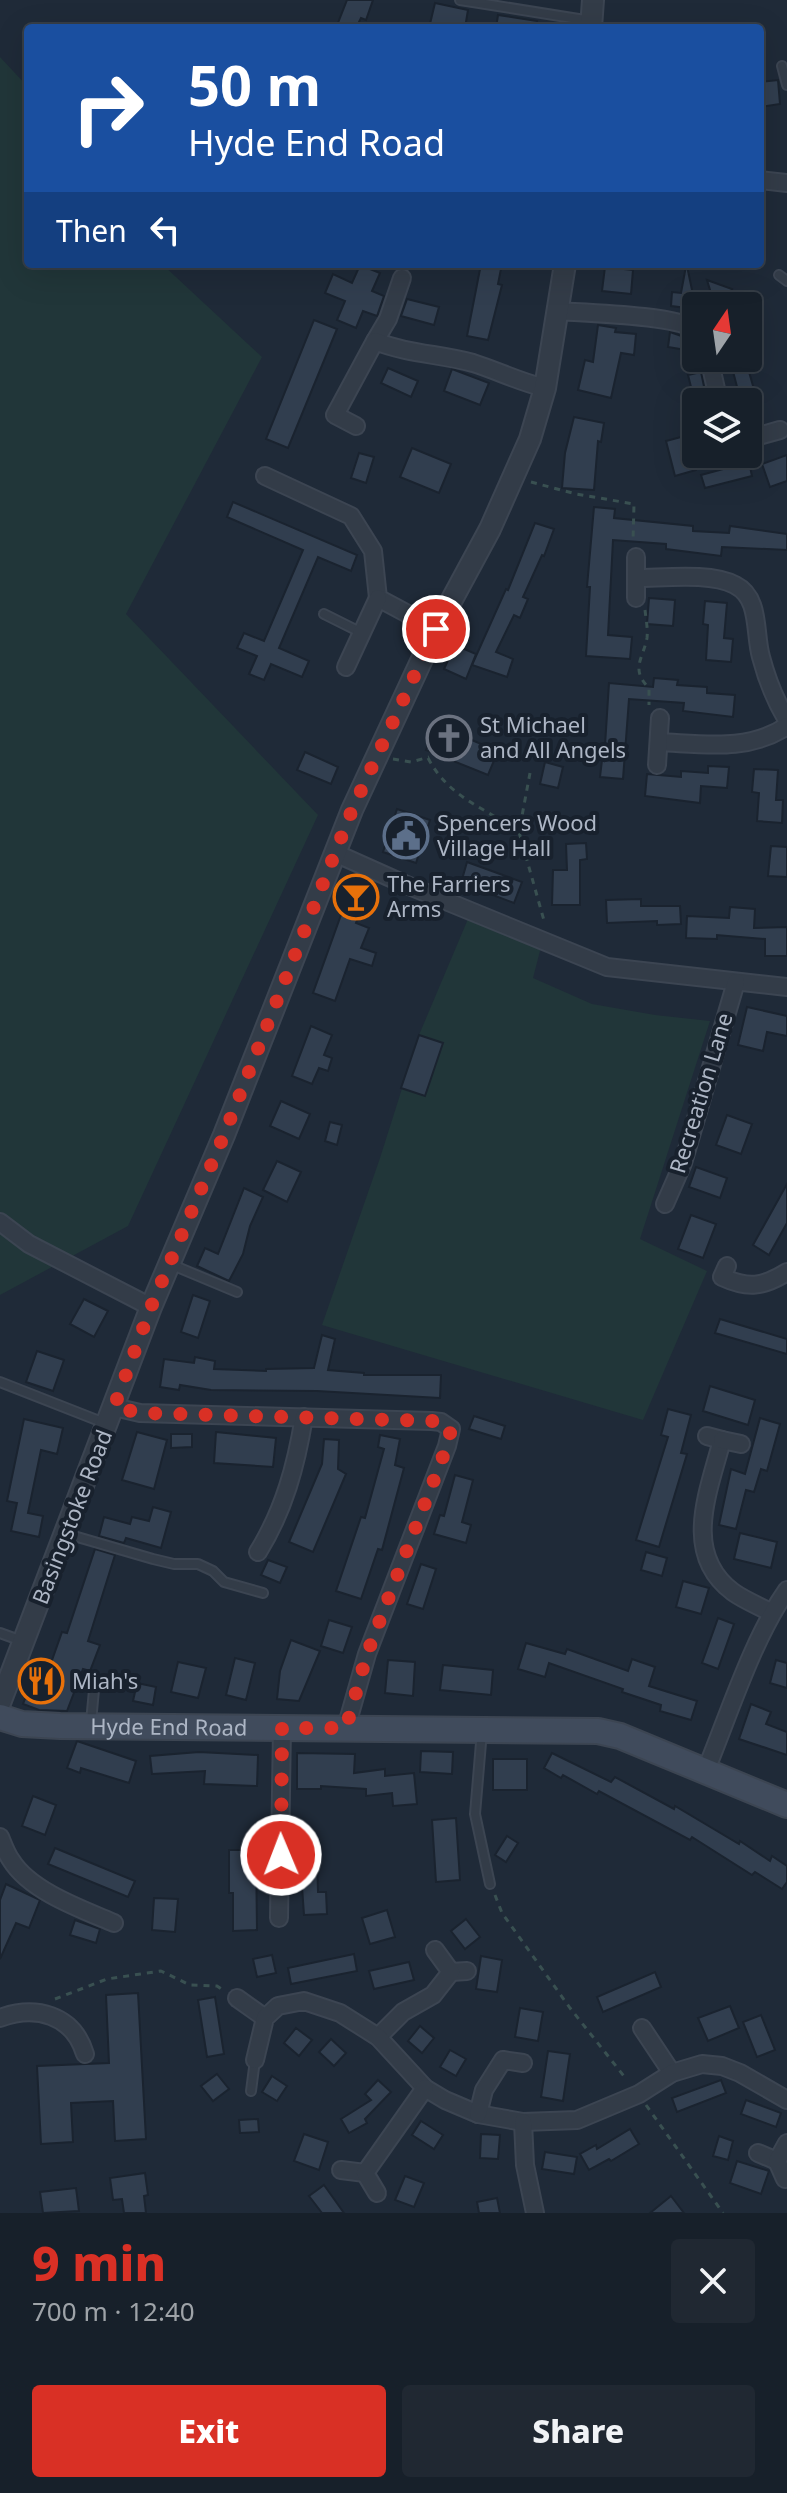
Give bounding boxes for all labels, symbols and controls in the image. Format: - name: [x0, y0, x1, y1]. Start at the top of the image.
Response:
- text: 50 m: [188, 46, 321, 122]
- icon: right: [56, 56, 160, 160]
- text: Hyde End Road: [188, 118, 445, 167]
- icon: left: [143, 208, 187, 252]
- text: Then: [56, 210, 127, 251]
- north arrow: [682, 292, 762, 372]
- map controls: [682, 292, 762, 468]
- button: layers: [682, 388, 762, 468]
- pin: [402, 595, 470, 663]
- icon: arrive: [414, 607, 458, 651]
- place label: St Michael and All Angels: [480, 709, 626, 764]
- church icon: St Michael and All Angels: [425, 714, 473, 762]
- place label: Spencers Wood Village Hall: [437, 807, 597, 862]
- public building icon: Spencers Wood Village Hall: [382, 812, 430, 860]
- place label: The Farriers Arms: [387, 868, 511, 923]
- bar icon: The Farriers Arms: [332, 873, 380, 921]
- street label: Recreation Lane: [661, 1009, 739, 1177]
- street label: Basingstoke Road: [24, 1425, 118, 1608]
- restaurant icon: Miah's: [17, 1657, 65, 1705]
- place label: Miah's: [72, 1665, 138, 1695]
- street label: Hyde End Road: [90, 1710, 248, 1742]
- position arrow: [239, 1813, 323, 1897]
- text: 9 min: [32, 2230, 166, 2295]
- button: close: [671, 2239, 755, 2323]
- text: 700 m · 12:40: [32, 2293, 195, 2329]
- button: Exit: [32, 2385, 386, 2477]
- button: Share: [402, 2385, 755, 2477]

